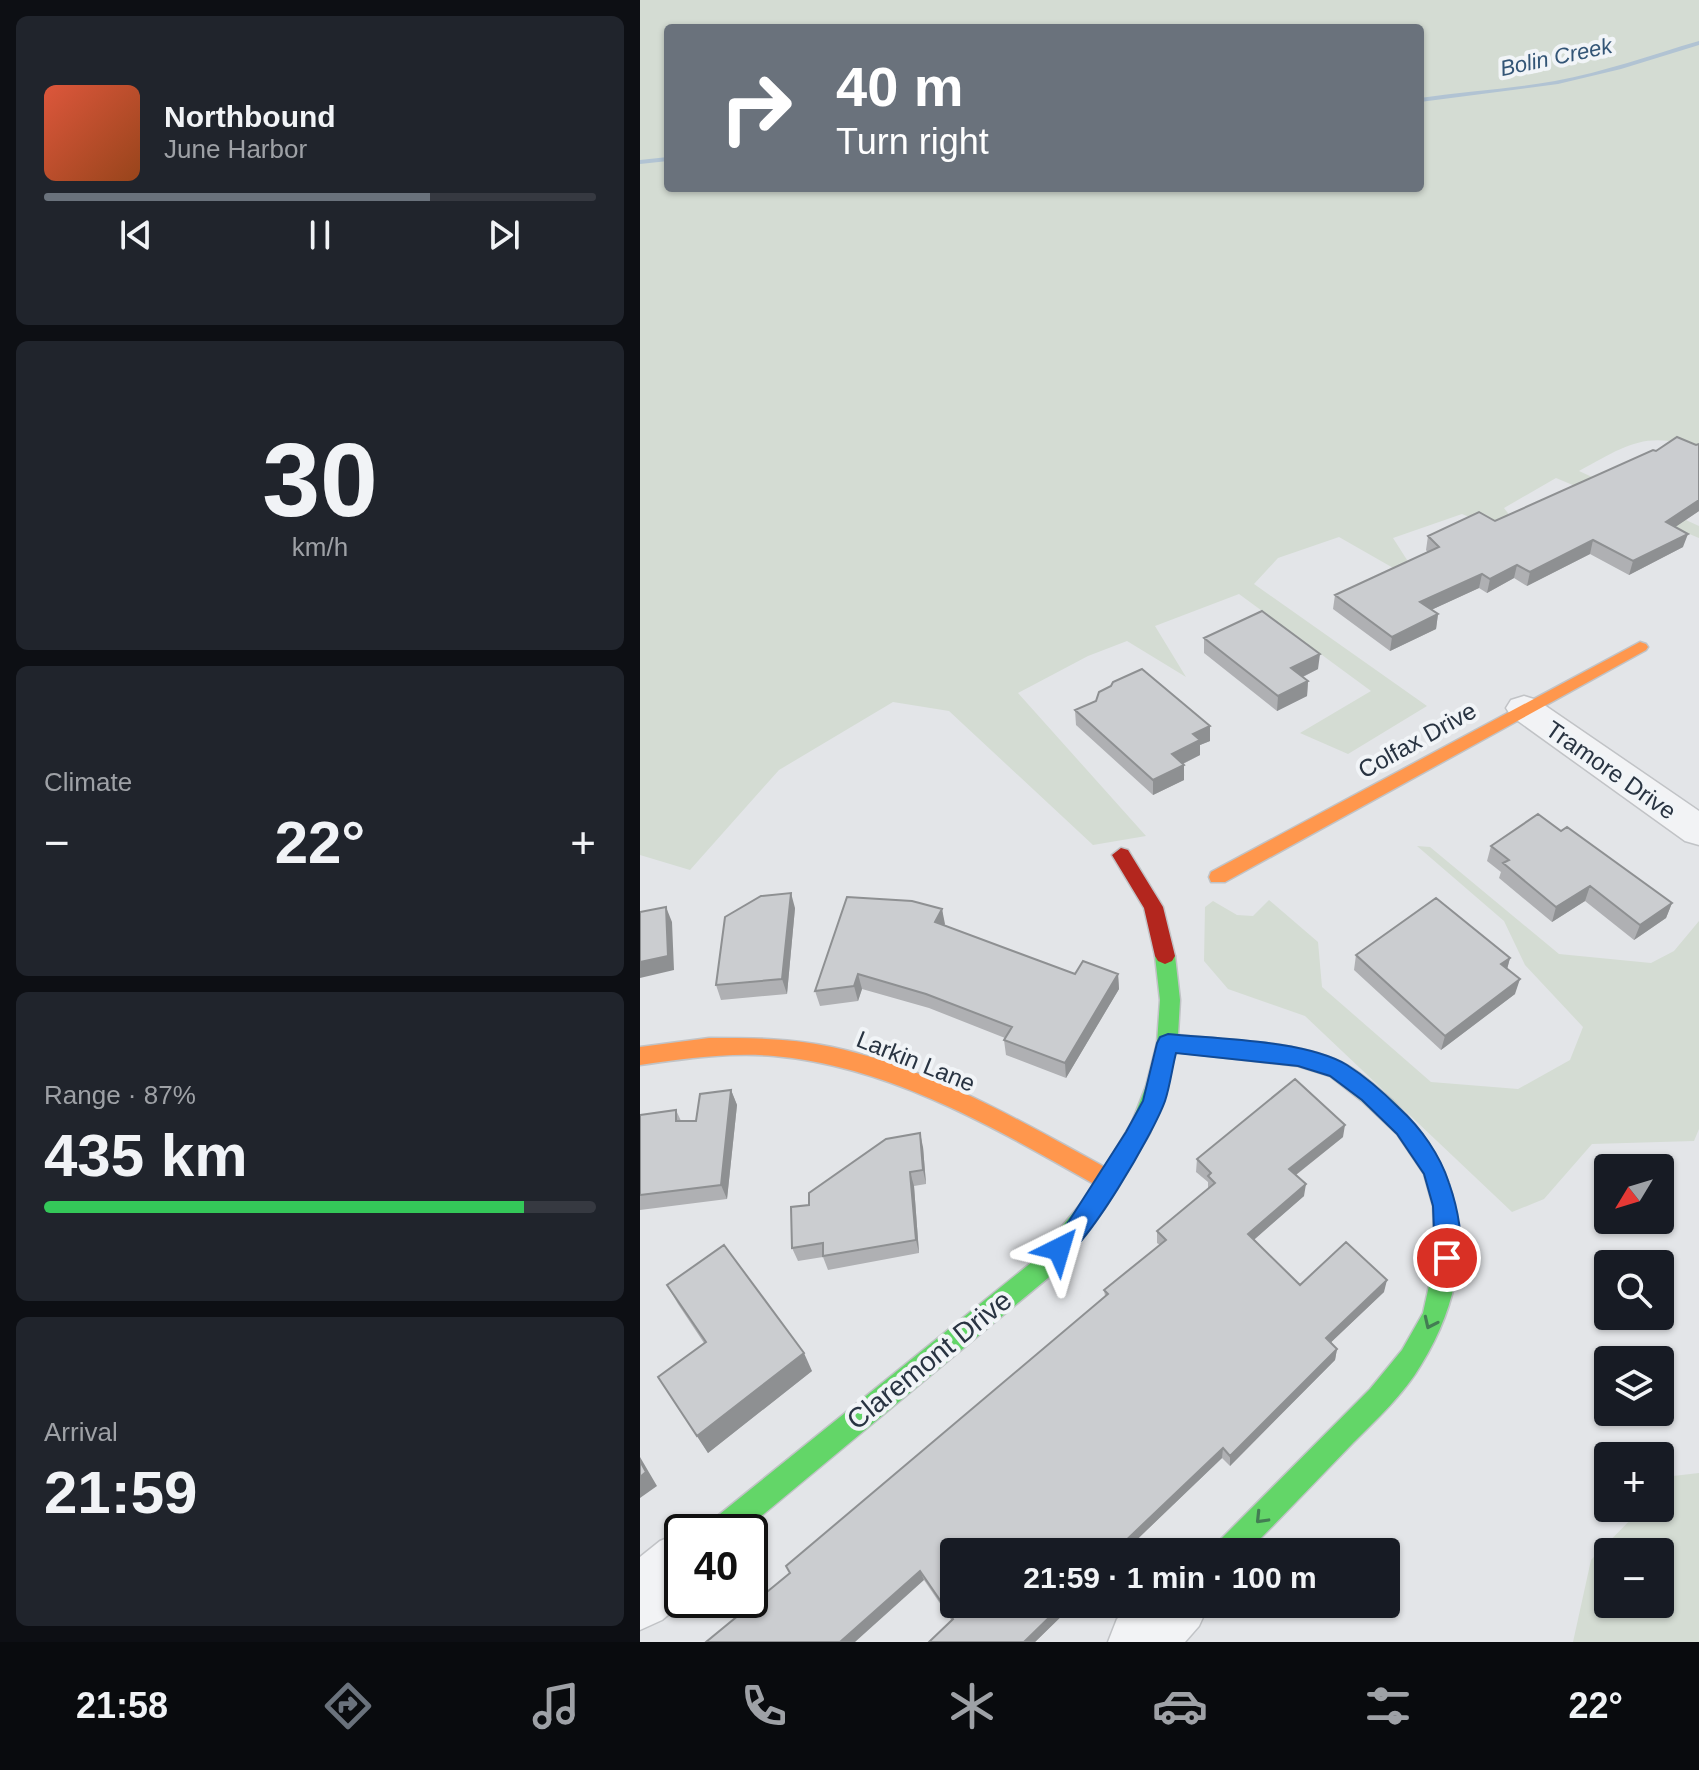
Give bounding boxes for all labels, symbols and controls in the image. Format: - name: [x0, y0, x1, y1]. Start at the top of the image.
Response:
- water label: Bolin Creek: [1498, 33, 1615, 81]
- text: 40 m: [836, 55, 964, 118]
- icon: right: [704, 56, 808, 160]
- text: Northbound: [164, 100, 336, 133]
- text: Turn right: [836, 121, 989, 162]
- text: June Harbor: [164, 134, 307, 164]
- icon: previous: [114, 213, 158, 257]
- icon: pause: [298, 213, 342, 257]
- icon: next: [482, 213, 526, 257]
- text: 30: [262, 422, 378, 538]
- text: km/h: [292, 532, 348, 562]
- street label: Colfax Drive: [1353, 697, 1481, 783]
- street label: Tramore Drive: [1541, 715, 1681, 825]
- text: Climate: [44, 767, 132, 797]
- text: 22°: [275, 809, 365, 876]
- text: −: [44, 818, 70, 867]
- text: +: [570, 818, 596, 867]
- street label: Larkin Lane: [853, 1025, 979, 1097]
- text: Range · 87%: [44, 1080, 196, 1110]
- text: 435 km: [44, 1122, 248, 1189]
- north arrow: [1594, 1154, 1674, 1234]
- map controls: [1594, 1154, 1674, 1618]
- position arrow: [1017, 1207, 1101, 1291]
- pin: [1413, 1224, 1481, 1292]
- icon: arrive: [1425, 1236, 1469, 1280]
- button: search: [1594, 1250, 1674, 1330]
- street label: Claremont Drive: [841, 1284, 1017, 1436]
- one-way arrow: [1424, 1314, 1440, 1329]
- button: layers: [1594, 1346, 1674, 1426]
- text: Arrival: [44, 1417, 118, 1447]
- button: +: [1594, 1442, 1674, 1522]
- text: 21:59: [44, 1459, 197, 1526]
- one-way arrow: [1256, 1509, 1270, 1523]
- speed limit sign: 40: [664, 1514, 768, 1618]
- button: −: [1594, 1538, 1674, 1618]
- text: 21:59 · 1 min · 100 m: [1023, 1561, 1317, 1594]
- icon: directions: [320, 1678, 376, 1734]
- icon: music: [528, 1678, 584, 1734]
- icon: phone: [736, 1678, 792, 1734]
- icon: climate: [944, 1678, 1000, 1734]
- icon: car: [1152, 1678, 1208, 1734]
- icon: filters: [1360, 1678, 1416, 1734]
- text: 21:58: [76, 1685, 168, 1726]
- text: 22°: [1568, 1685, 1623, 1726]

